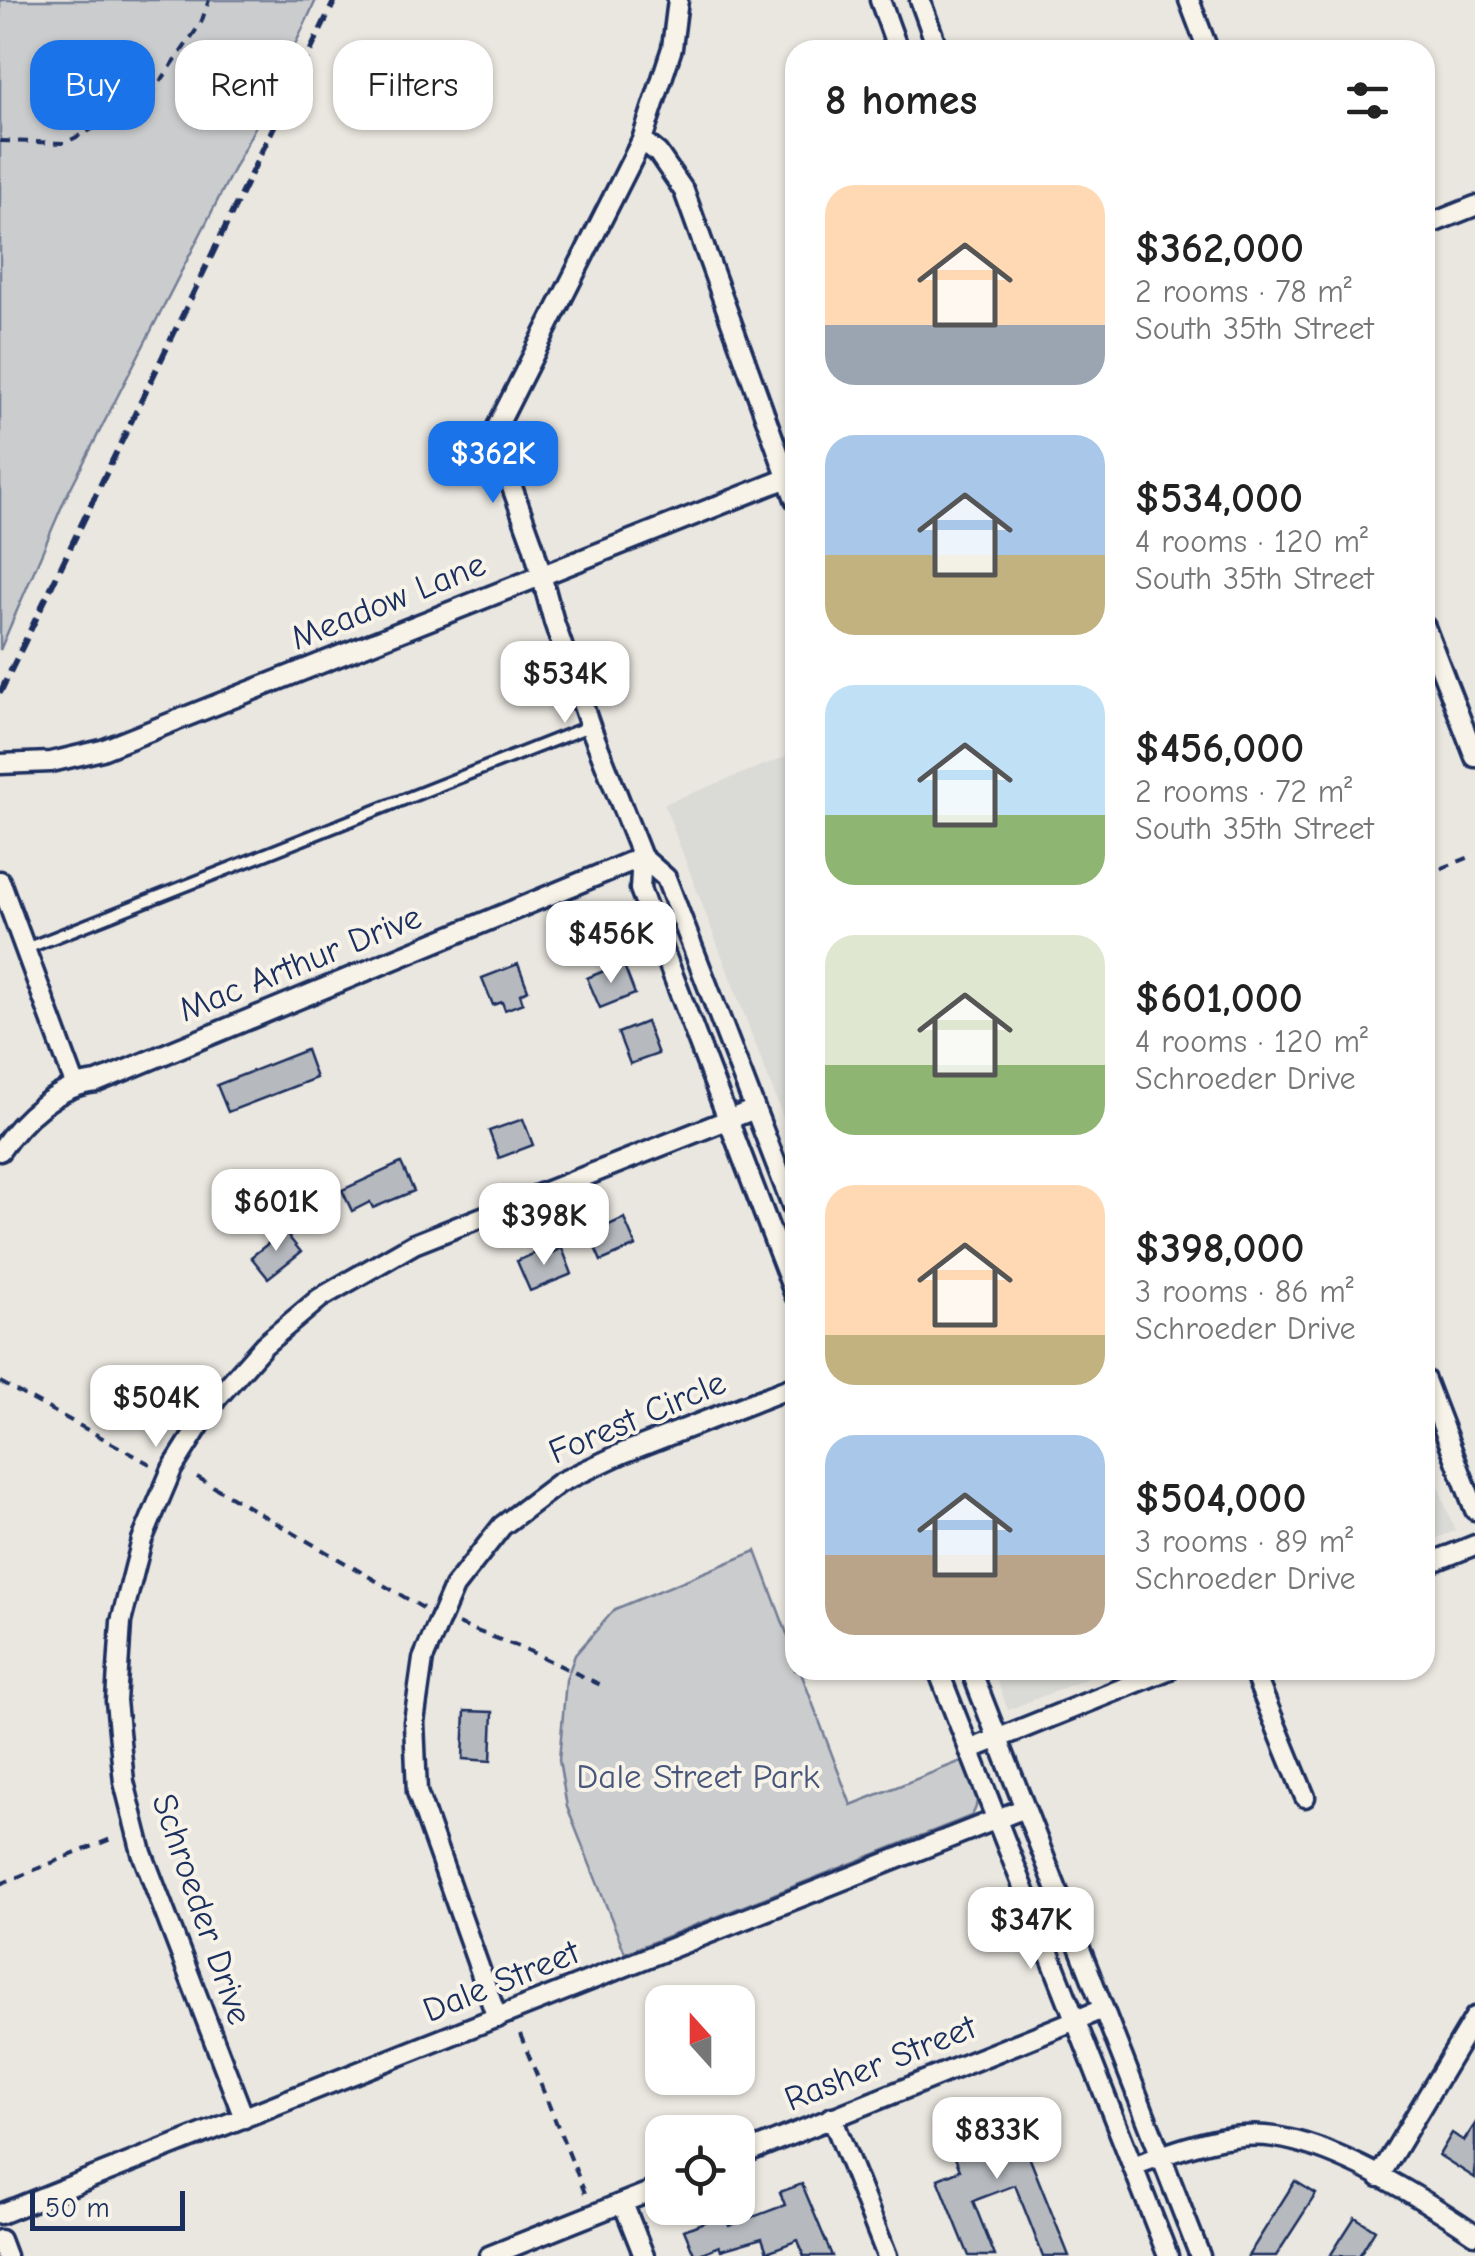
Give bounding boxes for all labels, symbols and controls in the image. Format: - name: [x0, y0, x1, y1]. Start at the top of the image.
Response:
- chip: Buy: [30, 40, 155, 130]
- chip: Rent: [175, 40, 313, 130]
- chip: Filters: [333, 40, 493, 130]
- icon: filters: [1340, 73, 1395, 128]
- text: 8 homes: [825, 76, 977, 125]
- text: $362,000: [1135, 224, 1304, 273]
- icon: home: [905, 225, 1025, 345]
- text: 2 rooms · 78 m²: [1135, 273, 1352, 310]
- text: South 35th Street: [1135, 310, 1374, 347]
- pin: $362K: [423, 421, 563, 506]
- text: $362K: [450, 435, 536, 472]
- text: $534,000: [1135, 474, 1303, 523]
- icon: home: [905, 475, 1025, 595]
- text: 4 rooms · 120 m²: [1135, 523, 1368, 560]
- street label: Meadow Lane: [285, 543, 491, 659]
- text: South 35th Street: [1135, 560, 1374, 597]
- pin: $534K: [495, 641, 635, 726]
- text: $534K: [522, 655, 608, 692]
- text: $456,000: [1135, 724, 1304, 773]
- icon: home: [905, 725, 1025, 845]
- text: 2 rooms · 72 m²: [1135, 773, 1352, 810]
- text: South 35th Street: [1135, 810, 1374, 847]
- street label: Mac Arthur Drive: [173, 896, 427, 1030]
- pin: $456K: [541, 901, 681, 986]
- text: $456K: [568, 915, 654, 952]
- text: $601,000: [1135, 974, 1303, 1023]
- icon: home: [905, 975, 1025, 1095]
- text: 4 rooms · 120 m²: [1135, 1023, 1368, 1060]
- text: Schroeder Drive: [1135, 1060, 1356, 1097]
- pin: $601K: [206, 1169, 346, 1254]
- text: $601K: [234, 1183, 318, 1220]
- pin: $398K: [474, 1183, 614, 1268]
- text: $398K: [501, 1197, 587, 1234]
- text: $398,000: [1135, 1224, 1305, 1273]
- icon: home: [905, 1225, 1025, 1345]
- text: 3 rooms · 86 m²: [1135, 1273, 1354, 1310]
- text: Schroeder Drive: [1135, 1310, 1356, 1347]
- street label: Forest Circle: [542, 1361, 732, 1473]
- pin: $504K: [86, 1365, 226, 1450]
- text: $504K: [112, 1379, 200, 1416]
- text: $504,000: [1135, 1474, 1306, 1523]
- icon: home: [905, 1475, 1025, 1595]
- text: 3 rooms · 89 m²: [1135, 1523, 1353, 1560]
- text: Schroeder Drive: [1135, 1560, 1356, 1597]
- park label: Dale Street Park: [576, 1756, 820, 1797]
- street label: Schroeder Drive: [143, 1788, 261, 2030]
- pin: $347K: [961, 1887, 1101, 1972]
- text: $347K: [990, 1901, 1072, 1938]
- street label: Dale Street: [417, 1931, 586, 2031]
- north arrow: [645, 1985, 755, 2095]
- map controls: [645, 1985, 755, 2225]
- street label: Rasher Street: [778, 2006, 983, 2120]
- pin: $833K: [927, 2097, 1067, 2182]
- text: $833K: [954, 2111, 1040, 2148]
- button: locate: [645, 2115, 755, 2225]
- scale bar: [30, 2186, 185, 2230]
- text: 50 m: [45, 2192, 110, 2224]

